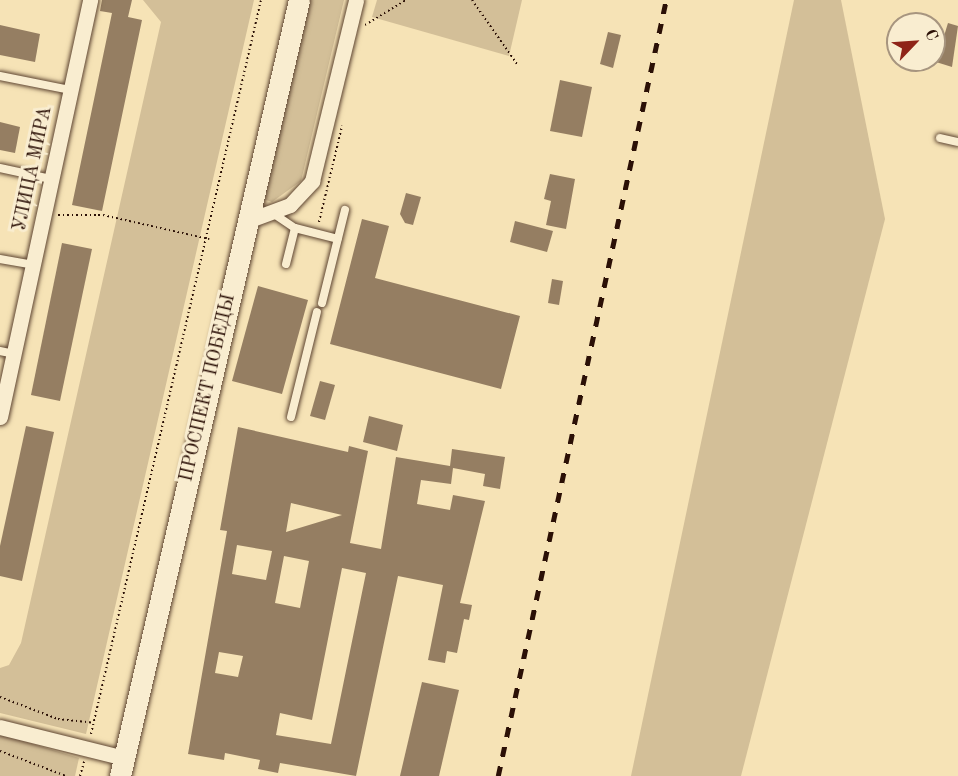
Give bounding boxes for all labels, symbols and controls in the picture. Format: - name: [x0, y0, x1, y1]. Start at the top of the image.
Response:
- north arrow: [886, 12, 946, 72]
- text: С: [921, 27, 940, 43]
- street label: УЛИЦА МИРА: [9, 105, 57, 233]
- street label: ПРОСПЕКТ ПОБЕДЫ: [176, 292, 240, 484]

